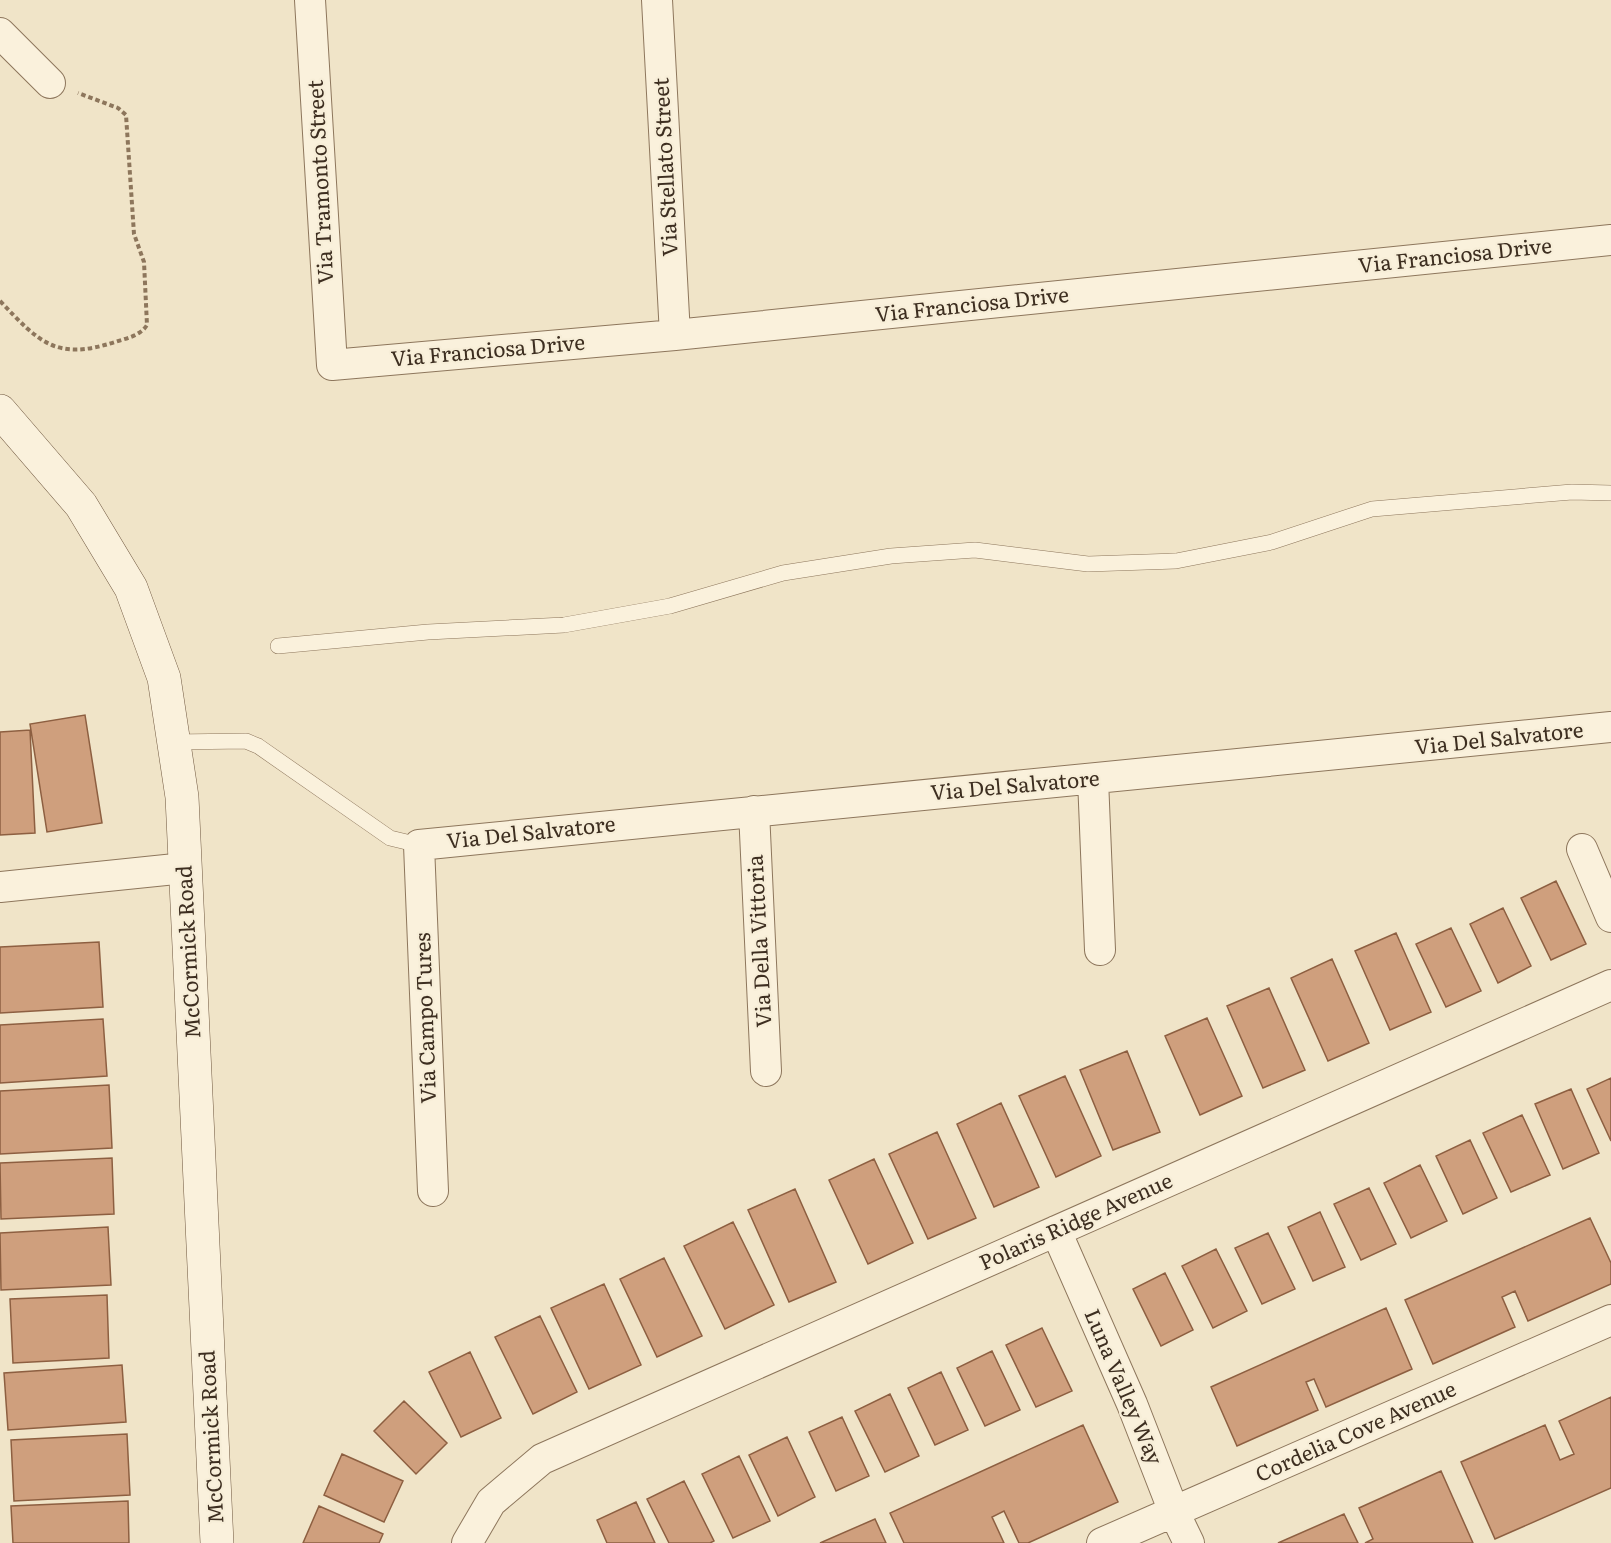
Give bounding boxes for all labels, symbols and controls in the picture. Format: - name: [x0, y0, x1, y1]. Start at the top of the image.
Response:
- street label: Via Stellato Street: [643, 77, 684, 257]
- street label: Via Tramonto Street: [298, 79, 339, 285]
- street label: Via Franciosa Drive: [1356, 228, 1553, 279]
- street label: Via Franciosa Drive: [873, 277, 1070, 328]
- street label: Via Franciosa Drive: [389, 325, 586, 372]
- street label: Via Del Salvatore: [1413, 712, 1585, 761]
- street label: Via Del Salvatore: [929, 761, 1101, 806]
- street label: Via Del Salvatore: [445, 806, 617, 855]
- street label: Via Della Vittoria: [737, 853, 778, 1028]
- street label: McCormick Road: [166, 865, 207, 1040]
- street label: Via Campo Tures: [405, 932, 442, 1104]
- street label: Polaris Ridge Avenue: [973, 1163, 1177, 1276]
- street label: Luna Valley Way: [1078, 1303, 1172, 1470]
- street label: McCormick Road: [189, 1350, 230, 1525]
- street label: Cordelia Cove Avenue: [1250, 1371, 1460, 1488]

